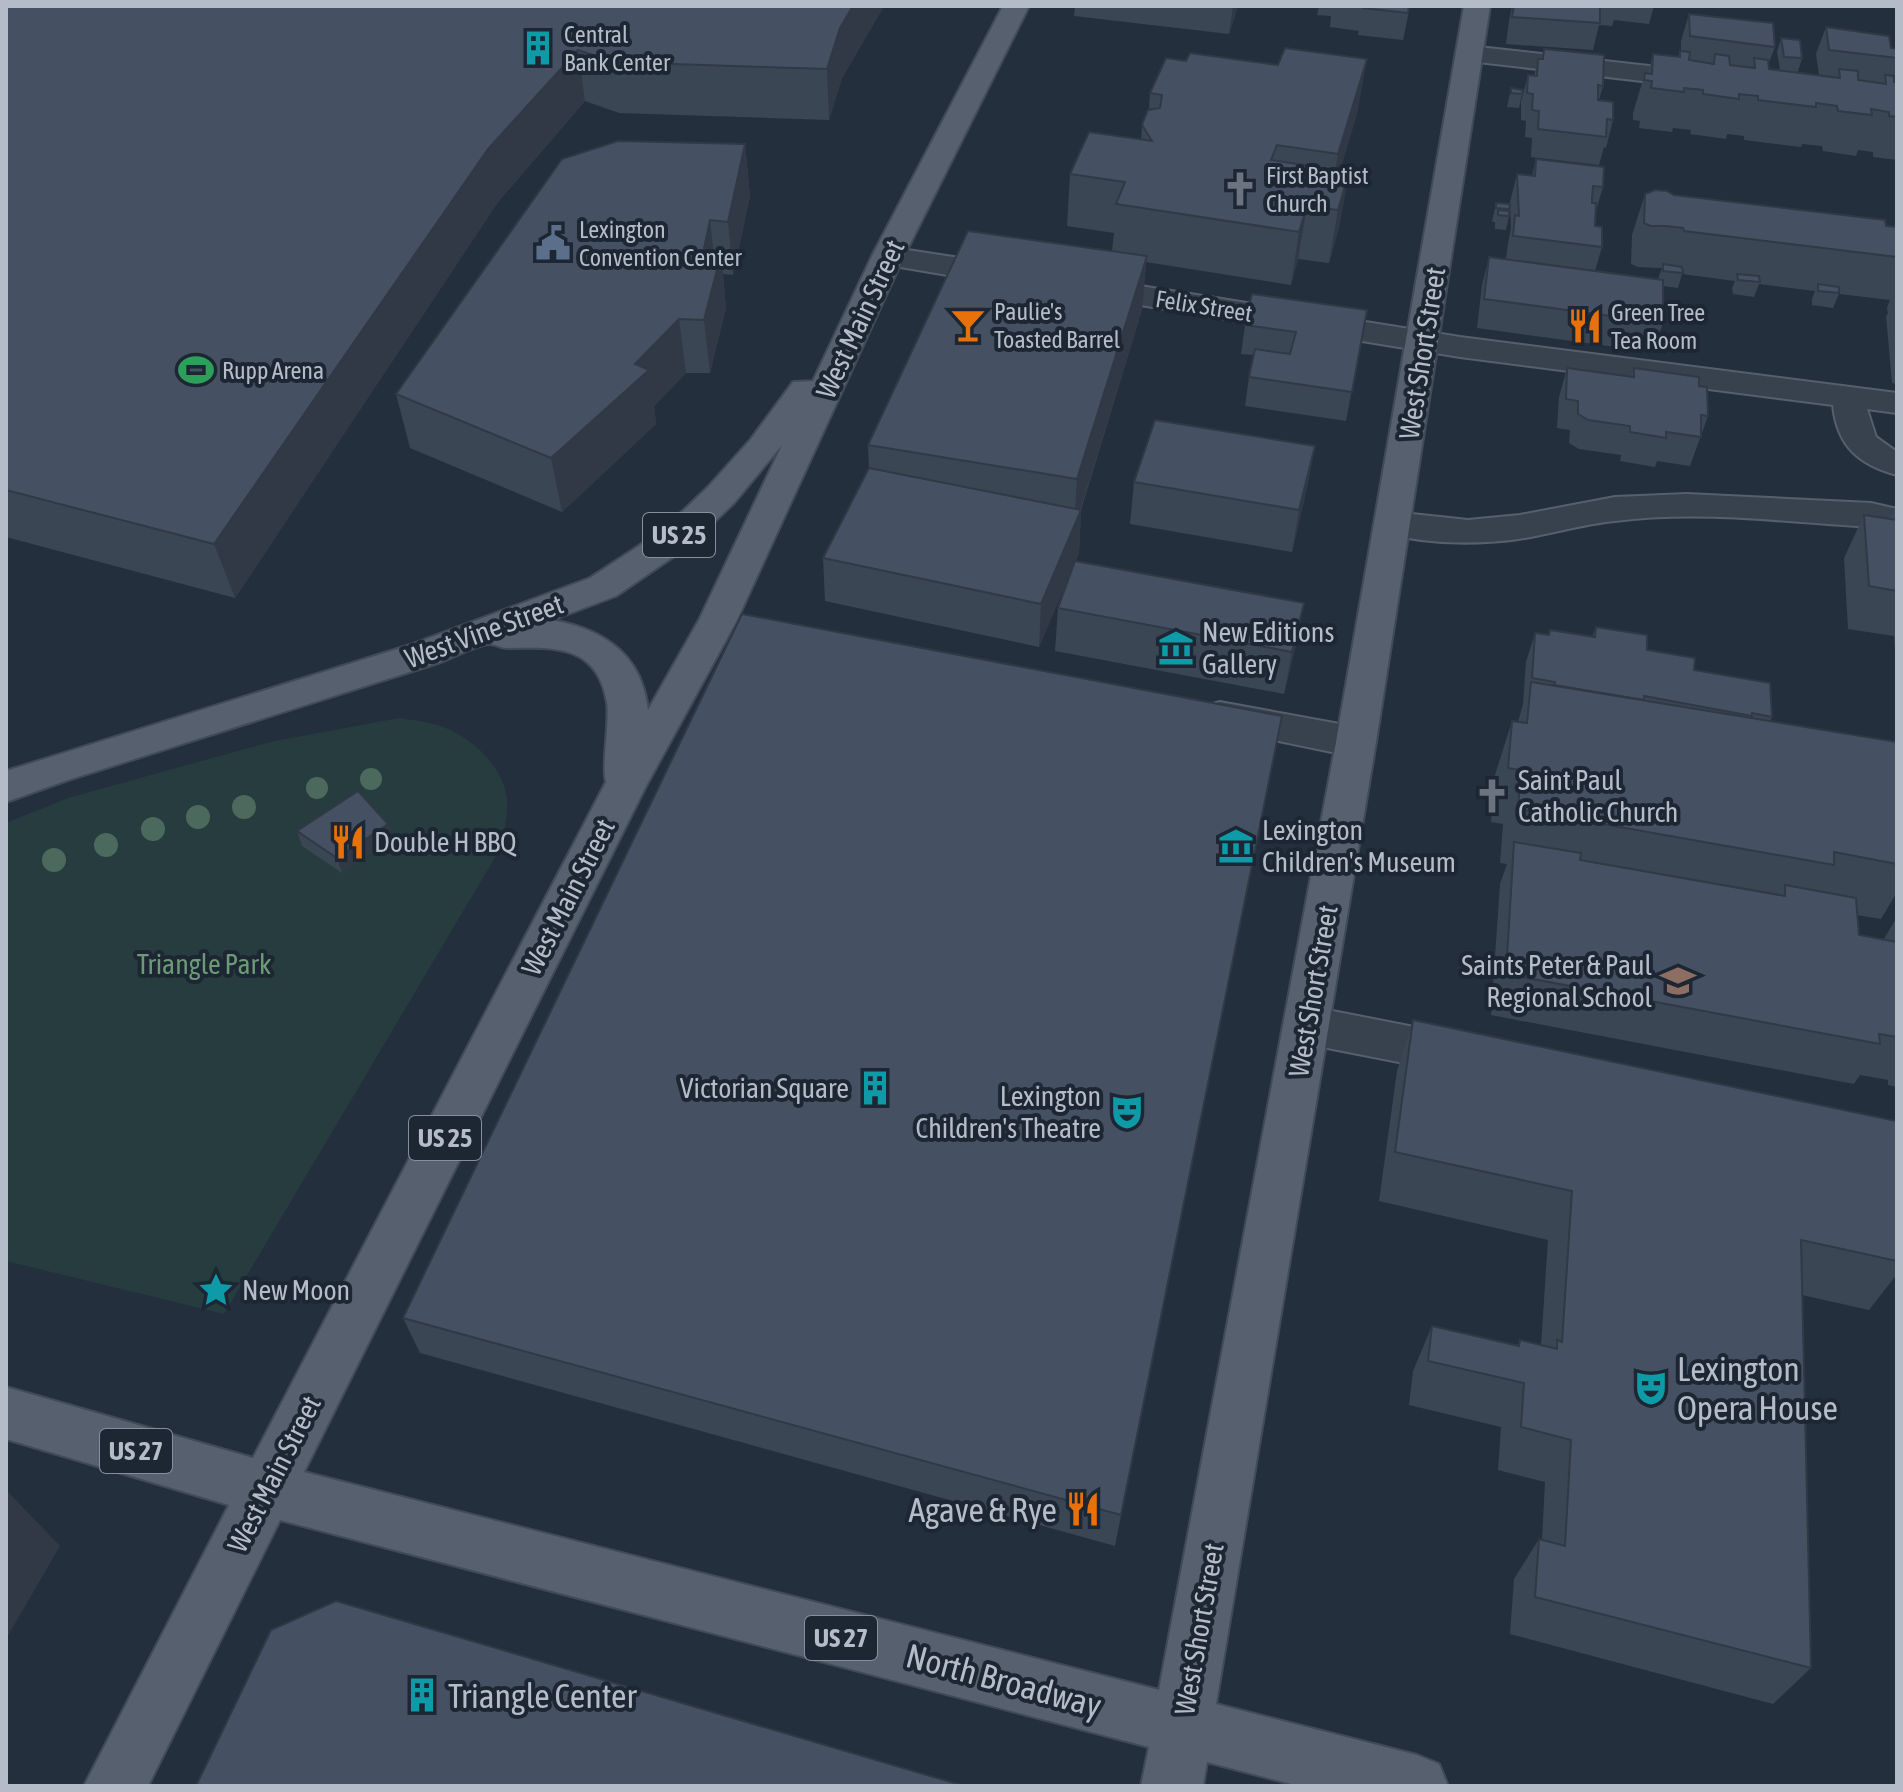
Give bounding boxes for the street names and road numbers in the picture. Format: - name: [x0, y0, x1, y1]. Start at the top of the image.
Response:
- street label: West Main Street: [809, 235, 911, 403]
- street label: West Short Street: [1393, 265, 1451, 441]
- street label: Felix Street: [1154, 285, 1254, 327]
- road number: US 25: [643, 513, 715, 557]
- street label: West Vine Street: [401, 588, 567, 674]
- street label: West Main Street: [515, 814, 621, 980]
- street label: West Short Street: [1282, 903, 1344, 1079]
- road number: US 25: [409, 1116, 481, 1160]
- street label: West Main Street: [221, 1391, 327, 1557]
- road number: US 27: [100, 1429, 172, 1473]
- street label: West Short Street: [1168, 1541, 1230, 1717]
- road number: US 27: [805, 1616, 877, 1660]
- street label: North Broadway: [902, 1635, 1106, 1725]

